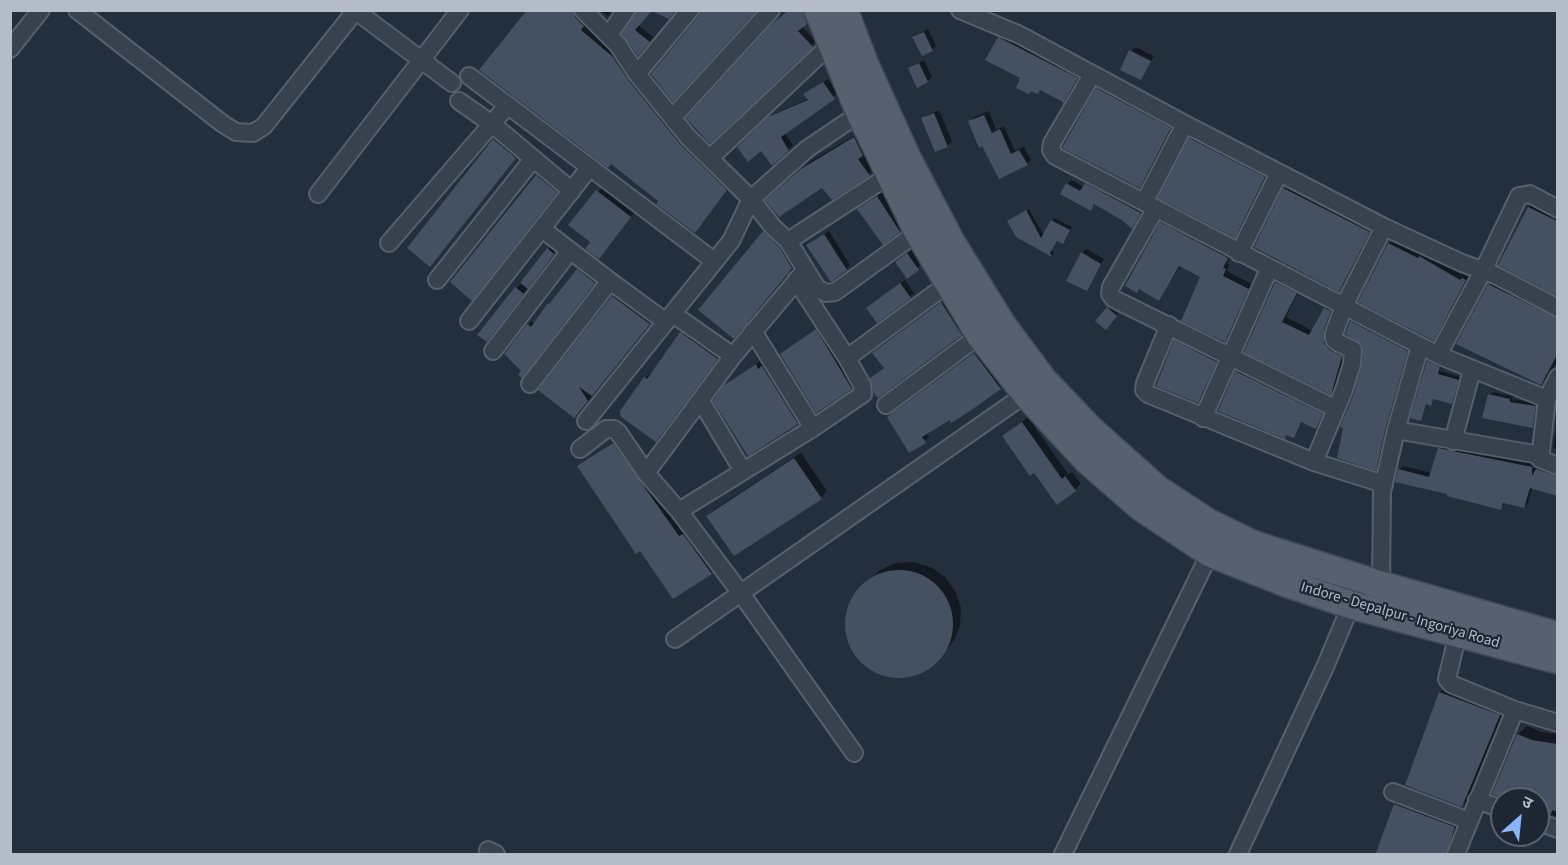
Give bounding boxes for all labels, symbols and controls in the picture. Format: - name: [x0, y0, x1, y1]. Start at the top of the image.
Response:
- street label: Indore - Depalpur - Ingoriya Road: [1298, 579, 1502, 653]
- north arrow: [1490, 787, 1550, 847]
- text: उ: [1518, 791, 1536, 815]

